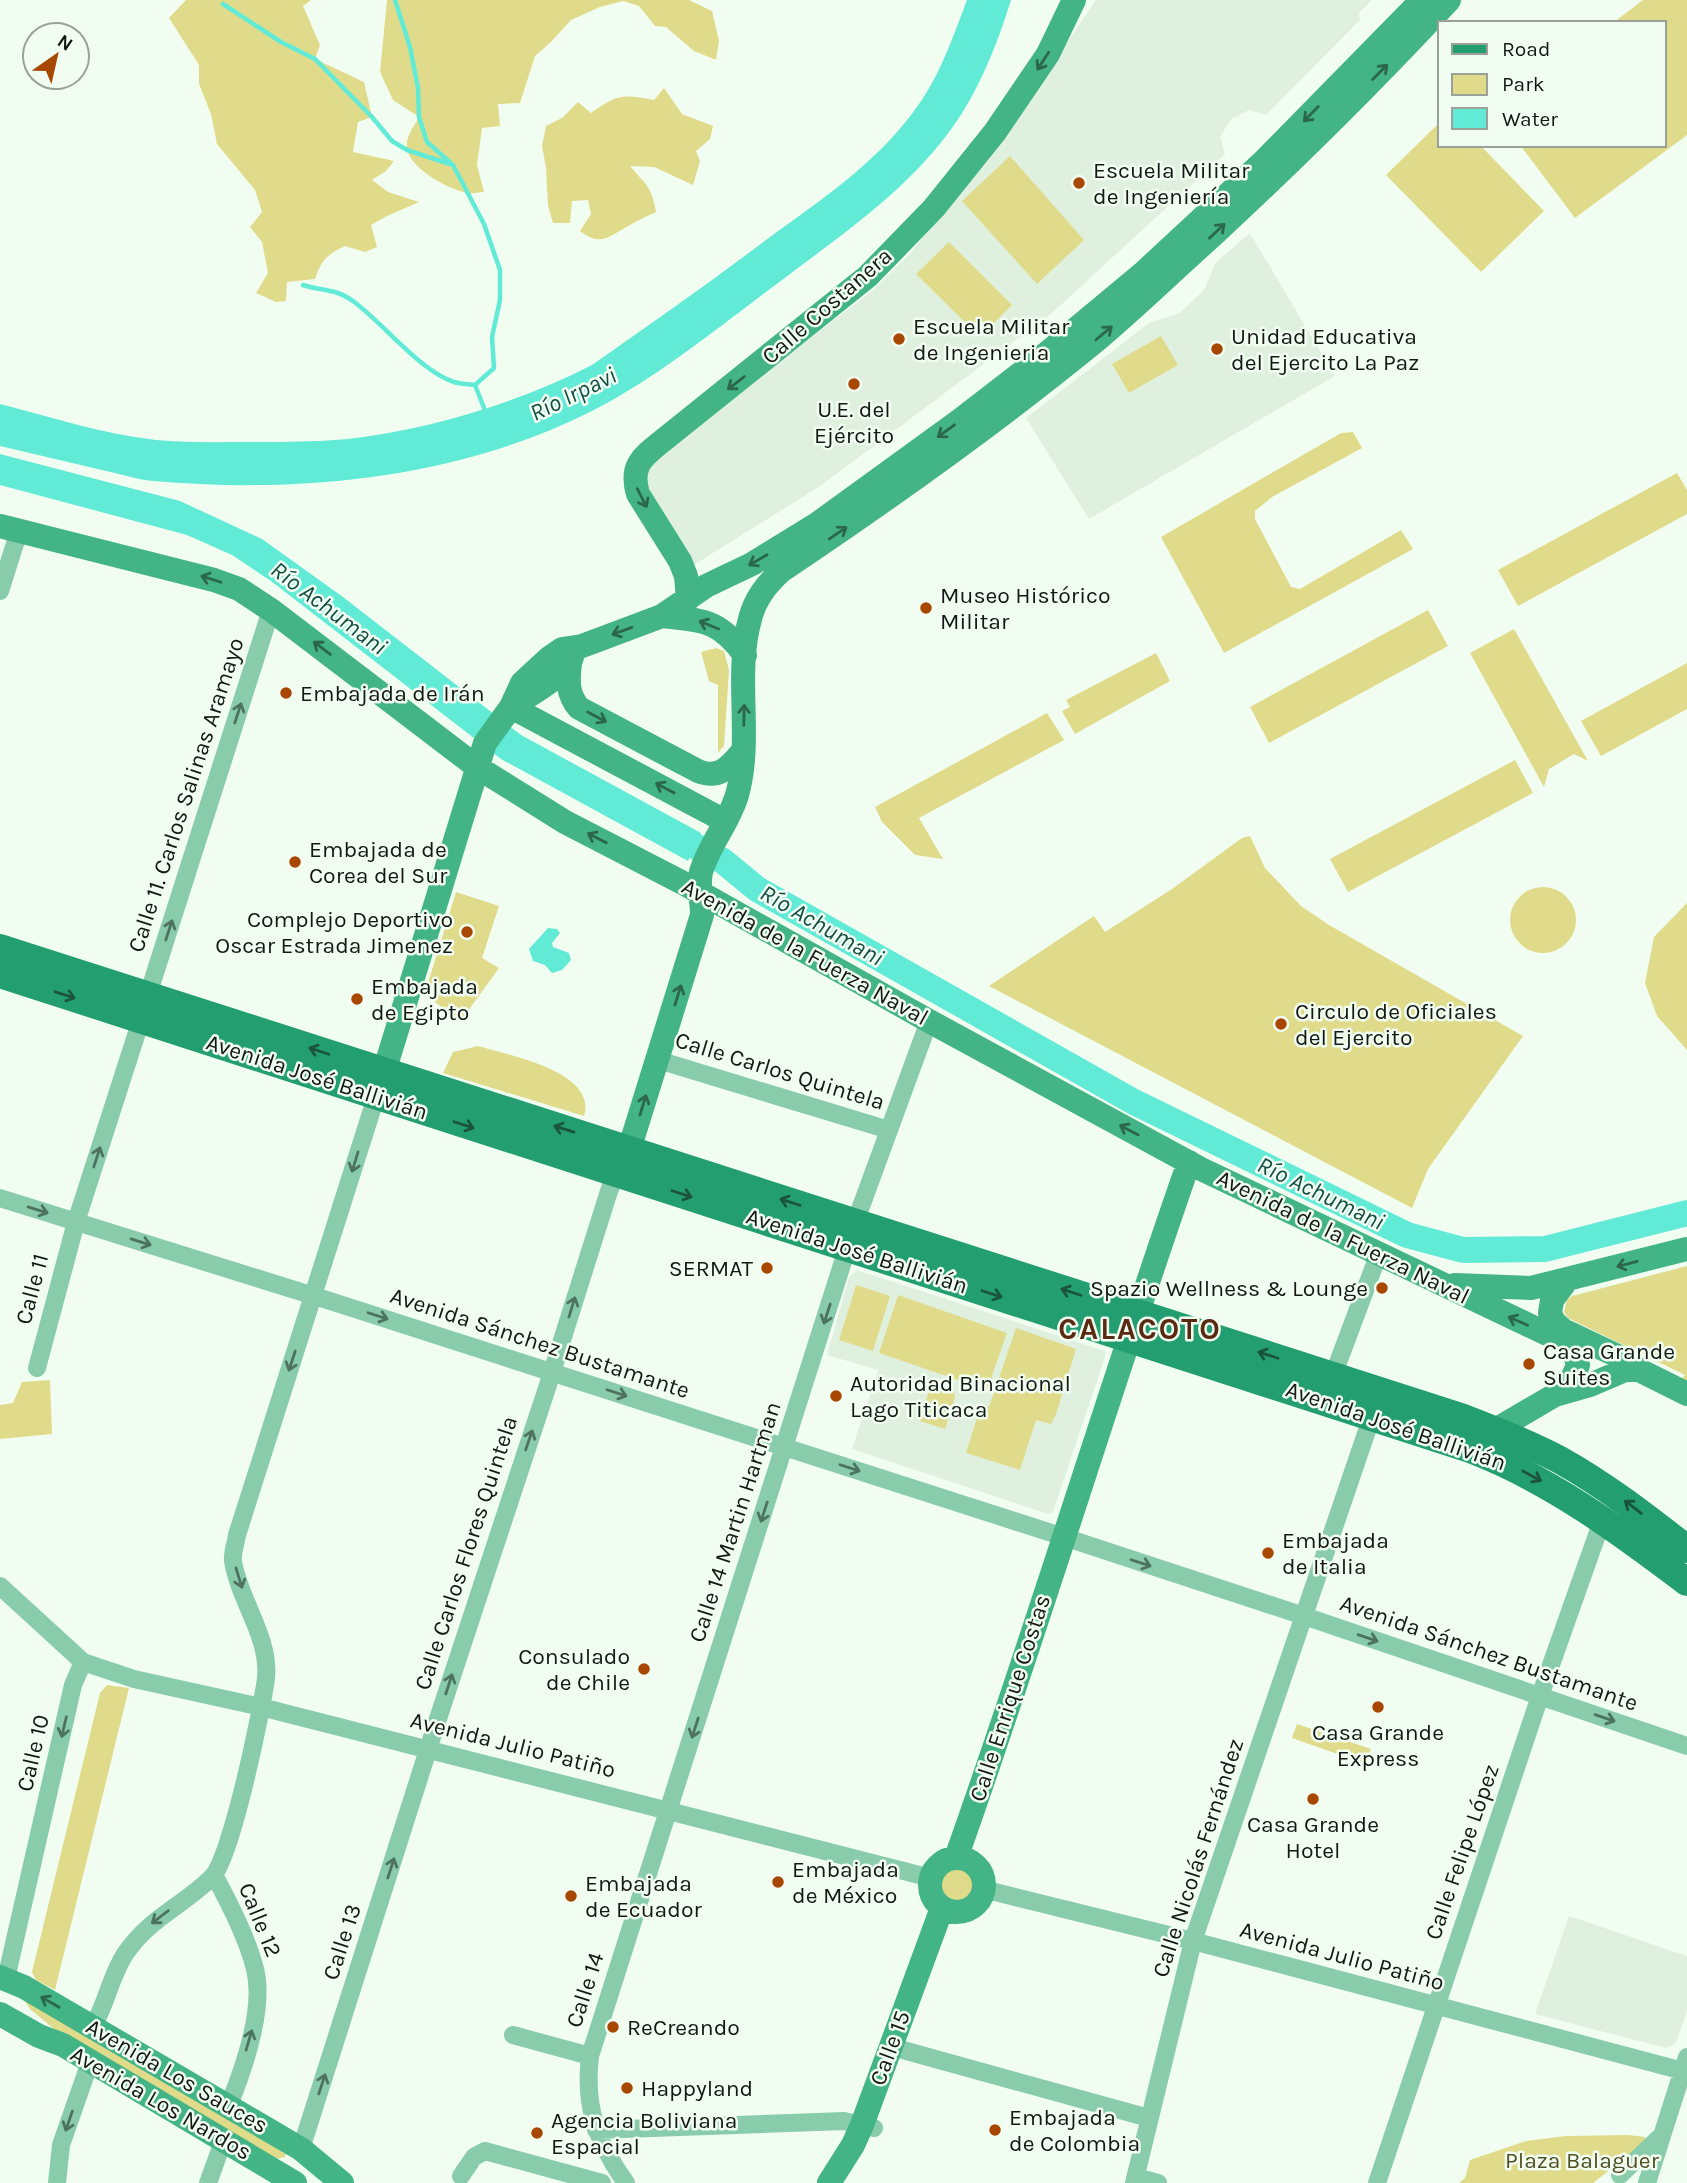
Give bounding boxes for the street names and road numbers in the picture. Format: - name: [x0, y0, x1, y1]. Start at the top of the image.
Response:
- street label: Calle Costanera: [756, 242, 898, 370]
- street label: Calle 11. Carlos Salinas Aramayo: [122, 634, 250, 956]
- street label: Avenida de la Fuerza Naval: [677, 873, 933, 1031]
- street label: Calle Carlos Quintela: [672, 1026, 888, 1116]
- street label: Avenida José Ballivián: [203, 1028, 431, 1126]
- street label: Avenida de la Fuerza Naval: [1212, 1164, 1474, 1310]
- street label: Avenida José Ballivián: [743, 1202, 971, 1300]
- street label: Calle 11: [10, 1251, 54, 1327]
- street label: Avenida Sánchez Bustamante: [387, 1282, 693, 1404]
- street label: Avenida José Ballivián: [1282, 1376, 1510, 1476]
- street label: Calle 14 Martin Hartman: [683, 1398, 787, 1646]
- street label: Calle Carlos Flores Quintela: [409, 1413, 523, 1693]
- street label: Avenida Sánchez Bustamante: [1337, 1589, 1641, 1717]
- street label: Calle Enrique Costas: [964, 1591, 1056, 1805]
- street label: Avenida Julio Patiño: [408, 1706, 618, 1784]
- street label: Calle 10: [11, 1712, 55, 1794]
- street label: Calle Nicolás Fernández: [1147, 1735, 1249, 1981]
- street label: Calle Felipe López: [1419, 1761, 1505, 1943]
- street label: Calle 12: [233, 1879, 287, 1961]
- street label: Calle 13: [317, 1901, 367, 1983]
- street label: Avenida Julio Patiño: [1237, 1916, 1447, 1996]
- street label: Calle 14: [560, 1949, 610, 2031]
- street label: Calle 15: [864, 2007, 916, 2089]
- street label: Avenida Los Sauces: [81, 2013, 273, 2139]
- street label: Avenida Los Nardos: [66, 2040, 256, 2166]

